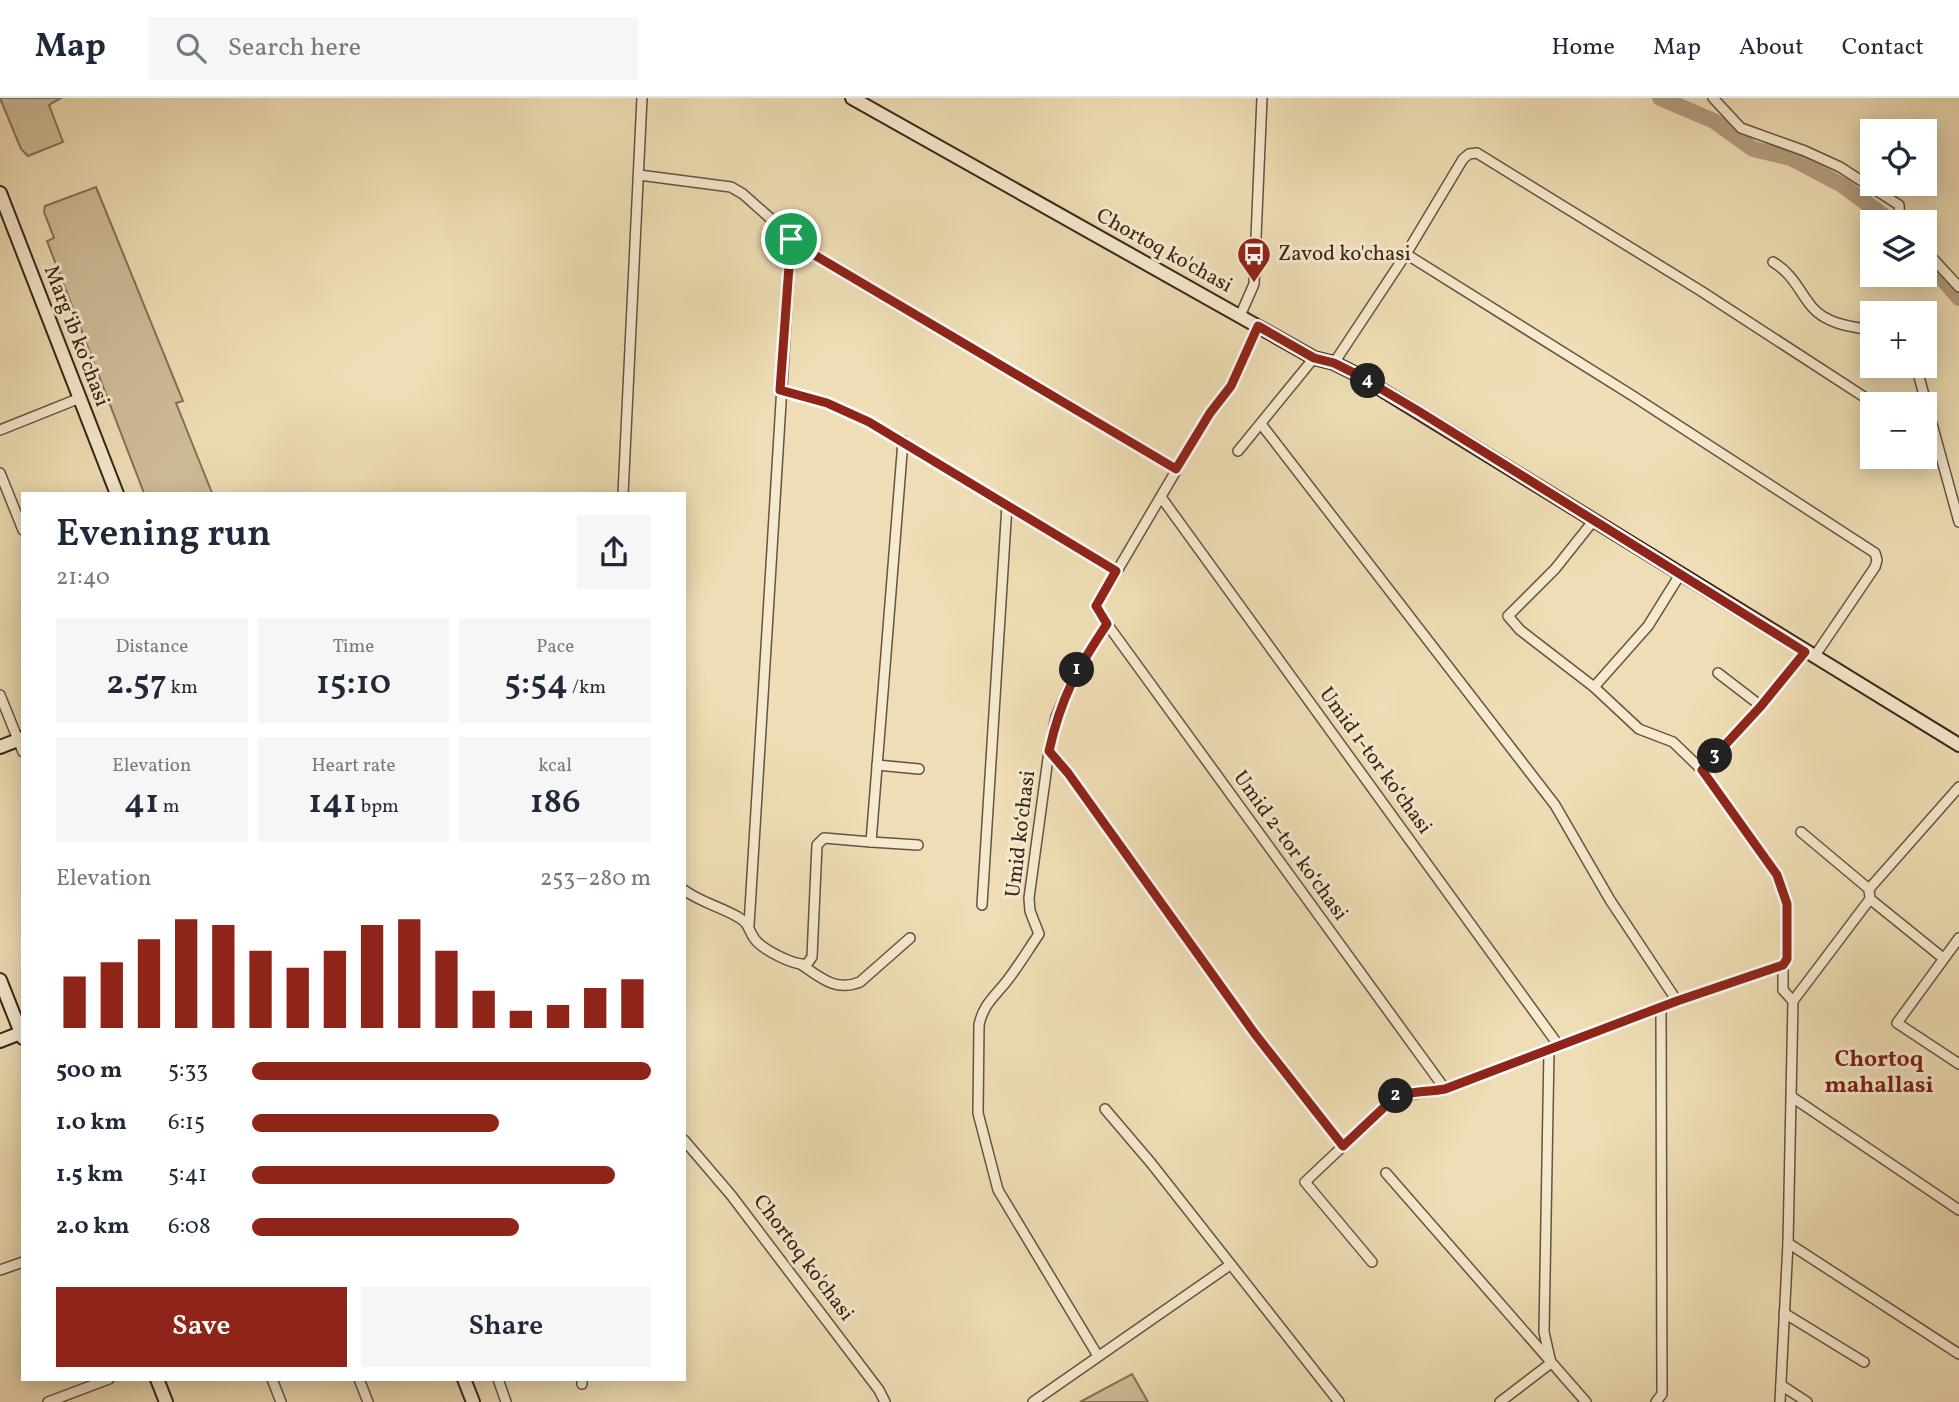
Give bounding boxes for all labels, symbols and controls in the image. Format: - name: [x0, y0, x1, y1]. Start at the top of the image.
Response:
- search box: [148, 17, 638, 80]
- text: Map: [35, 25, 106, 71]
- icon: search: [172, 29, 210, 67]
- text: Search here: [228, 30, 361, 66]
- text: Home: [1551, 31, 1615, 65]
- text: Map: [1653, 31, 1701, 65]
- text: About: [1739, 31, 1804, 65]
- text: Contact: [1842, 31, 1924, 65]
- map controls: [1860, 119, 1937, 469]
- button: locate: [1860, 119, 1937, 196]
- street label: Chortoq ko'chasi: [1091, 201, 1237, 301]
- pin: [761, 209, 821, 269]
- button: layers: [1860, 210, 1937, 287]
- icon: arrive: [772, 220, 810, 258]
- bus stop icon: Zavod ko'chasi: [1235, 235, 1273, 284]
- place label: Zavod ko'chasi: [1278, 240, 1411, 269]
- street label: Marg‘ib ko‘chasi: [36, 261, 116, 411]
- button: +: [1860, 301, 1937, 378]
- pin: 4: [1350, 364, 1386, 398]
- text: 4: [1362, 367, 1373, 393]
- button: −: [1860, 392, 1937, 469]
- text: Evening run: [56, 509, 271, 562]
- button: share: [577, 515, 651, 589]
- text: 21:40: [56, 562, 110, 594]
- text: Distance: [115, 634, 188, 660]
- text: Time: [333, 634, 374, 660]
- text: Pace: [536, 634, 574, 660]
- pin: 1: [1060, 652, 1094, 688]
- text: 1: [1073, 656, 1080, 682]
- text: 2.57: [106, 660, 167, 708]
- text: 15:10: [316, 660, 391, 708]
- text: 5:54: [504, 660, 568, 708]
- text: km: [167, 675, 198, 701]
- text: /km: [568, 675, 606, 701]
- street label: Umid 1-tor koʻchasi: [1312, 682, 1438, 840]
- pin: 3: [1698, 738, 1732, 774]
- text: 3: [1710, 742, 1719, 768]
- text: Elevation: [112, 753, 191, 779]
- text: Heart rate: [312, 753, 395, 779]
- text: kcal: [538, 753, 572, 779]
- street label: Umid 2-tor koʻchasi: [1226, 765, 1354, 927]
- street label: Umid ko‘chasi: [999, 769, 1043, 899]
- text: 41: [124, 779, 159, 827]
- text: 141: [308, 779, 357, 827]
- text: 186: [530, 779, 581, 827]
- text: m: [159, 794, 180, 820]
- text: bpm: [357, 794, 399, 820]
- text: Elevation: [56, 863, 152, 895]
- text: 253–280 m: [540, 863, 651, 895]
- district label: Chortoq mahallasi: [1824, 1044, 1934, 1102]
- text: 500 m: [56, 1055, 122, 1087]
- text: 5:33: [168, 1055, 208, 1087]
- pin: 2: [1378, 1079, 1414, 1114]
- text: 2: [1391, 1082, 1400, 1108]
- text: 1.0 km: [56, 1107, 127, 1139]
- text: 6:15: [168, 1107, 205, 1139]
- text: 1.5 km: [56, 1159, 123, 1191]
- text: 5:41: [168, 1159, 207, 1191]
- street label: Chortoq ko'chasi: [746, 1189, 860, 1327]
- text: 2.0 km: [56, 1211, 129, 1243]
- text: 6:08: [168, 1211, 211, 1243]
- button: Save: [56, 1287, 347, 1367]
- button: Share: [361, 1287, 651, 1367]

